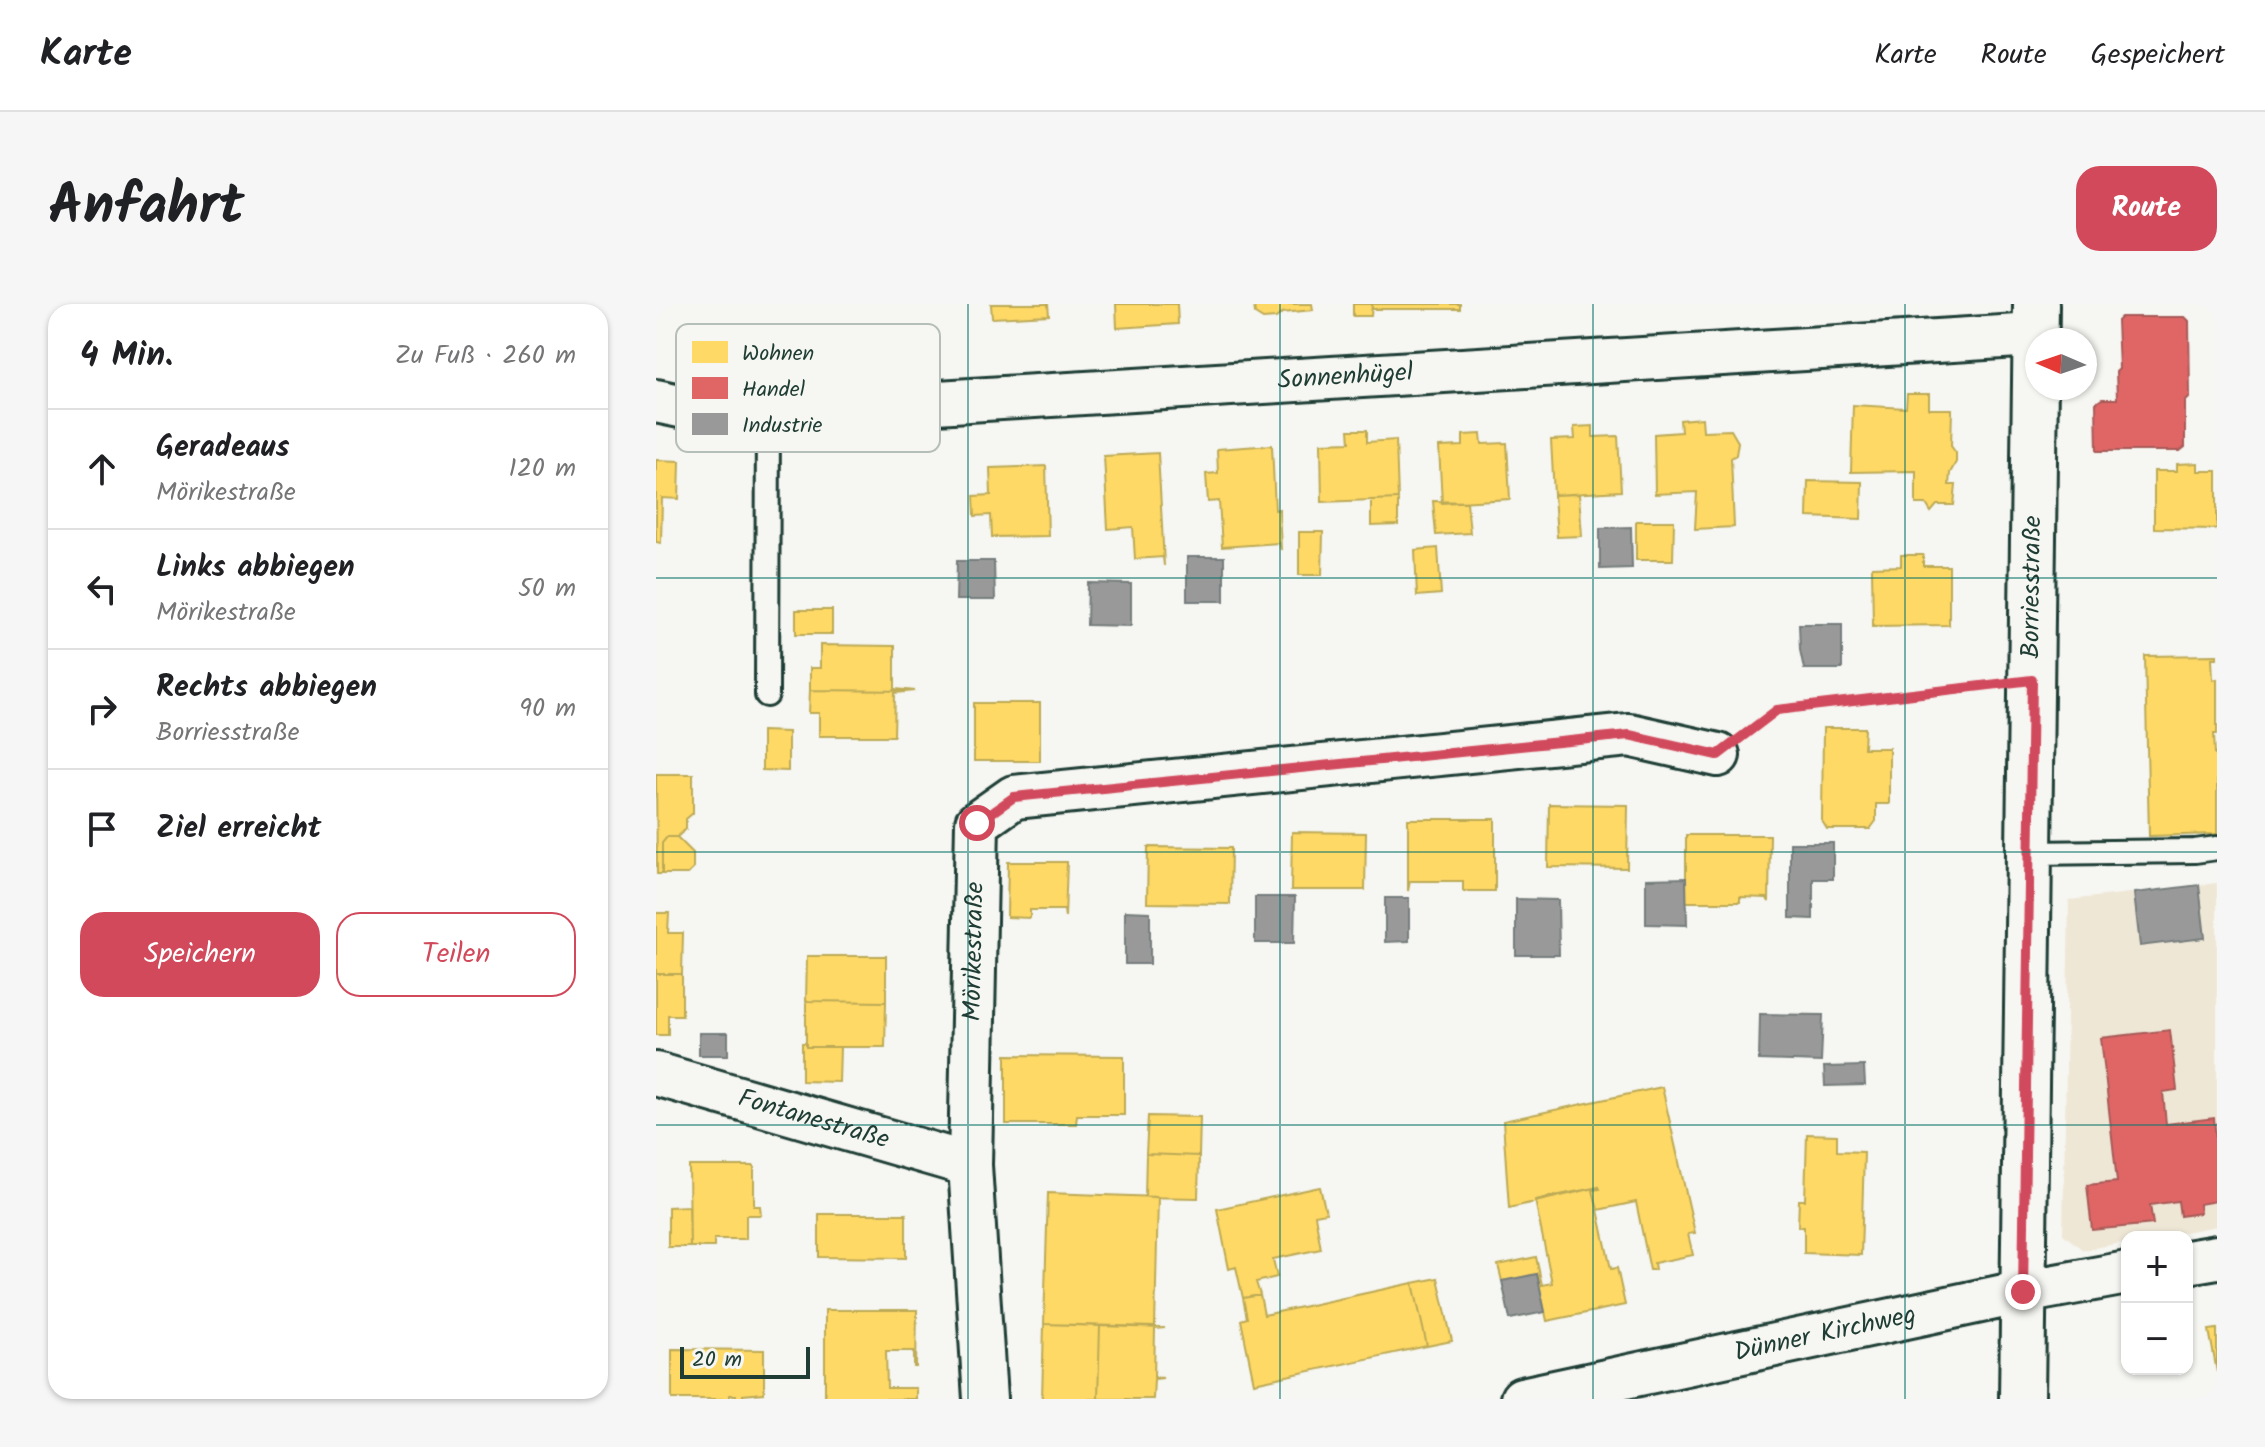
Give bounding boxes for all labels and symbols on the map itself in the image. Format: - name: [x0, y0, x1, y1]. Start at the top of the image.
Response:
- legend: [676, 324, 940, 452]
- north arrow: [2025, 328, 2097, 400]
- text: Wohnen: [742, 337, 814, 372]
- street label: Sonnenhügel: [1276, 352, 1414, 402]
- text: Handel: [742, 373, 806, 408]
- text: Industrie: [742, 409, 823, 444]
- street label: Borriesstraße: [2010, 515, 2054, 659]
- route start: [959, 805, 995, 841]
- street label: Mörikestraße: [952, 881, 997, 1022]
- street label: Fontanestraße: [733, 1078, 895, 1162]
- route end: [2005, 1274, 2041, 1310]
- street label: Dünner Kirchweg: [1730, 1294, 1920, 1374]
- scale bar: [680, 1343, 810, 1379]

